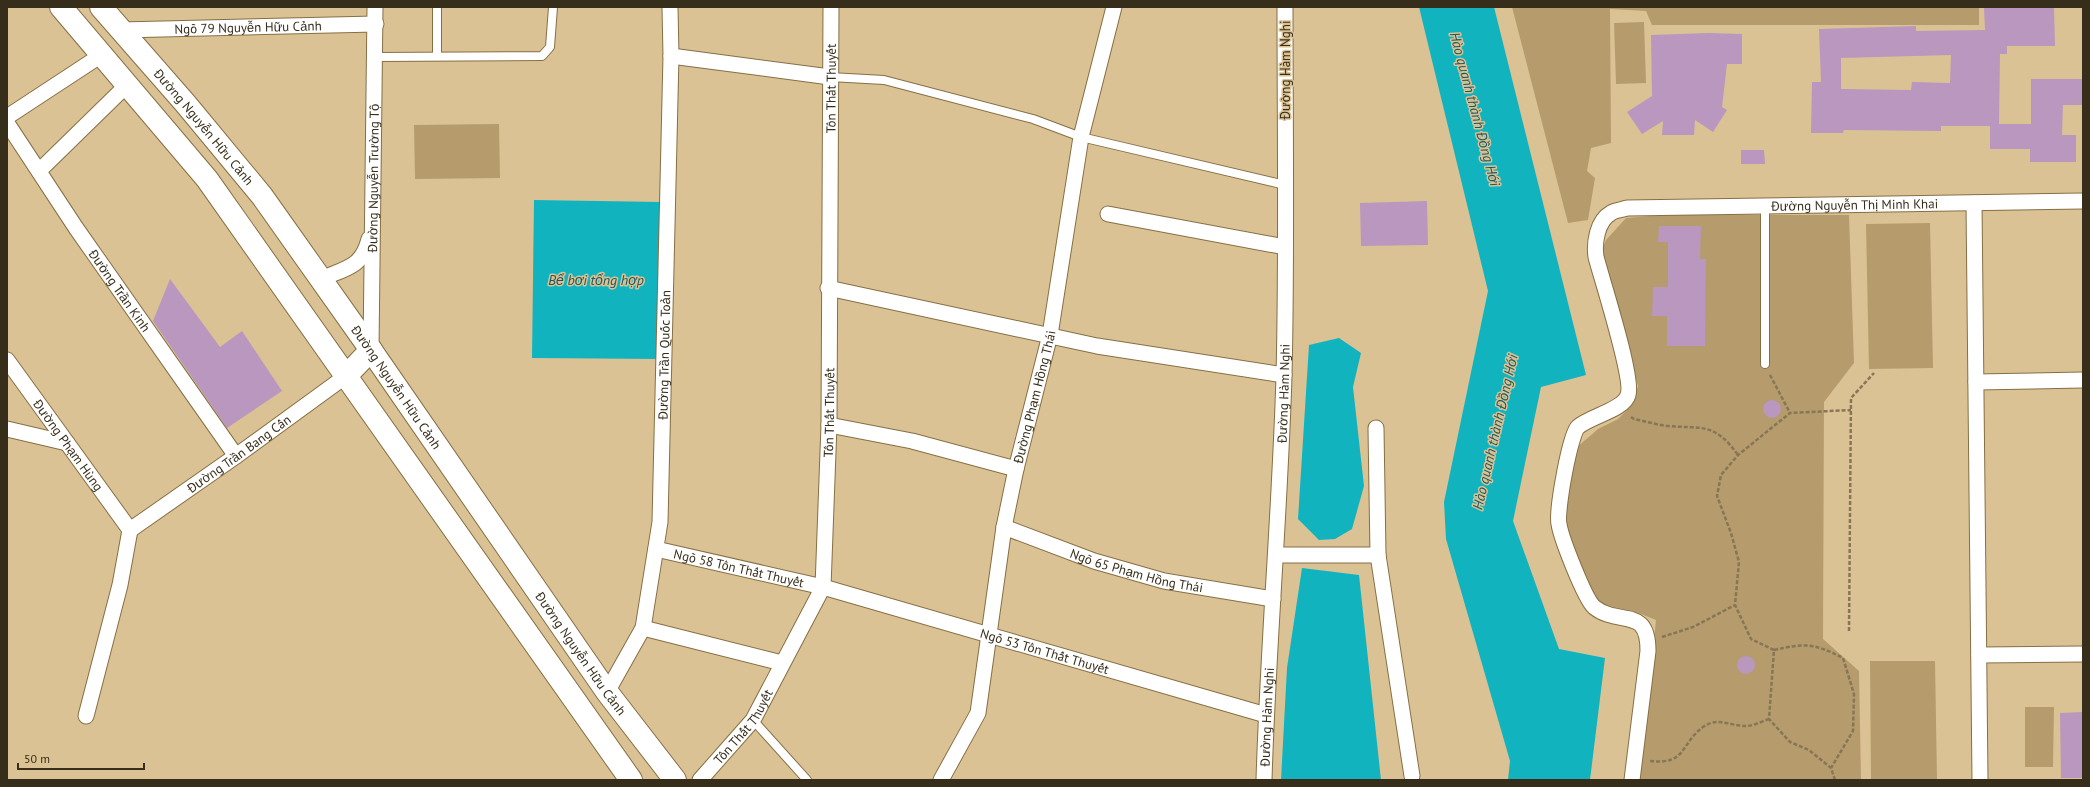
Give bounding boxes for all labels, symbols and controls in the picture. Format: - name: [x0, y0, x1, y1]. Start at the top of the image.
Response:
- street label: Ngõ 79 Nguyễn Hữu Cảnh: [174, 17, 322, 37]
- street label: Đường Hàm Nghi: [1277, 21, 1294, 120]
- water label: Hào quanh thành Đồng Hới: [1446, 30, 1504, 188]
- street label: Tôn Thất Thuyết: [822, 43, 839, 133]
- street label: Đường Nguyễn Hữu Cảnh: [150, 64, 258, 188]
- street label: Đường Nguyễn Trường Tộ: [364, 104, 382, 254]
- street label: Đường Nguyễn Thị Minh Khai: [1770, 195, 1938, 214]
- street label: Đường Trần Kinh: [85, 245, 155, 335]
- water label: Bể bơi tổng hợp: [548, 271, 644, 289]
- street label: Đường Trần Quốc Toản: [654, 290, 674, 421]
- street label: Đường Nguyễn Hữu Cảnh: [347, 321, 445, 452]
- street label: Đường Phạm Hồng Thái: [1009, 329, 1059, 466]
- street label: Đường Hàm Nghi: [1273, 344, 1293, 444]
- water label: Hào quanh thành Đồng Hới: [1468, 352, 1522, 511]
- street label: Tôn Thất Thuyết: [819, 367, 838, 458]
- street label: Đường Phạm Hùng: [29, 395, 107, 494]
- street label: Đường Trần Bang Cấn: [183, 411, 294, 497]
- street label: Ngõ 65 Phạm Hồng Thái: [1068, 544, 1204, 596]
- street label: Ngõ 58 Tôn Thất Thuyết: [672, 545, 806, 591]
- street label: Đường Nguyễn Hữu Cảnh: [531, 588, 630, 719]
- street label: Ngõ 53 Tôn Thất Thuyết: [978, 624, 1112, 678]
- street label: Đường Hàm Nghi: [1256, 667, 1277, 768]
- street label: Tôn Thất Thuyết: [710, 686, 777, 768]
- scale bar: [18, 745, 144, 771]
- text: 50 m: [24, 751, 50, 766]

